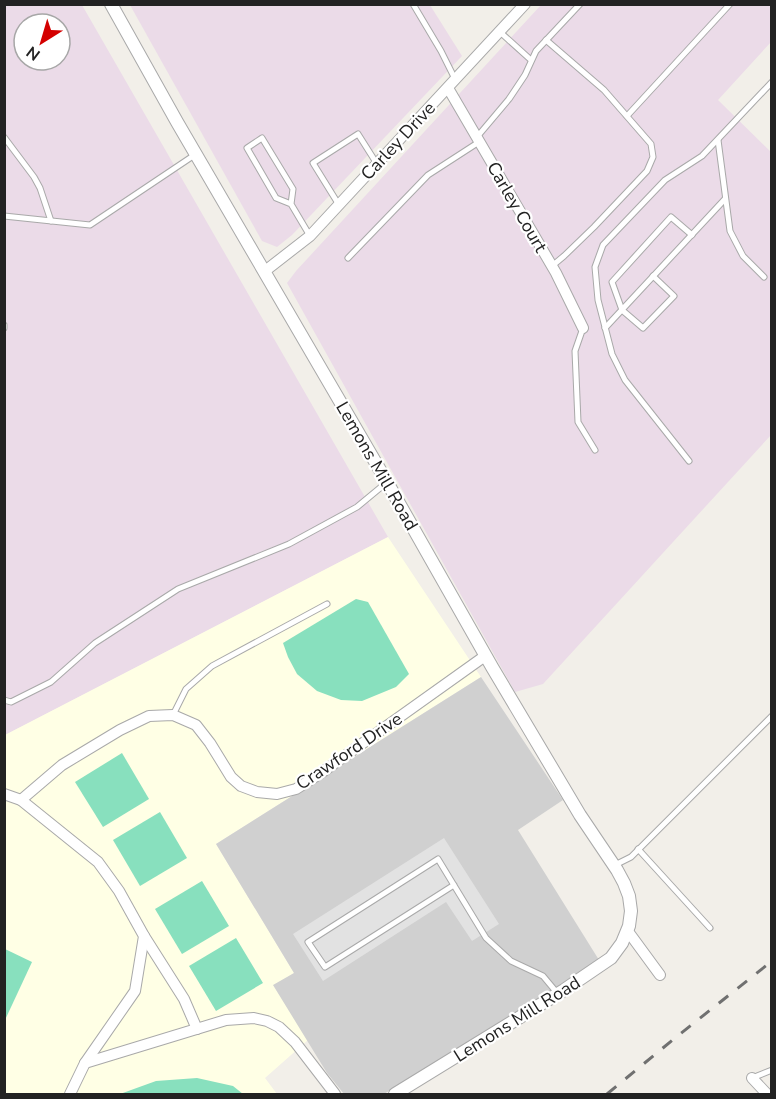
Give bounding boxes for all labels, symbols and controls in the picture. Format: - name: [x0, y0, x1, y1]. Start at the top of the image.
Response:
- north arrow: [12, 12, 72, 72]
- text: N: [22, 41, 45, 66]
- street label: Carley Drive: [355, 97, 441, 185]
- street label: Carley Court: [481, 157, 553, 257]
- street label: Lemons Mill Road: [330, 397, 424, 535]
- street label: Crawford Drive: [291, 707, 407, 795]
- street label: Lemons Mill Road: [449, 970, 585, 1068]

